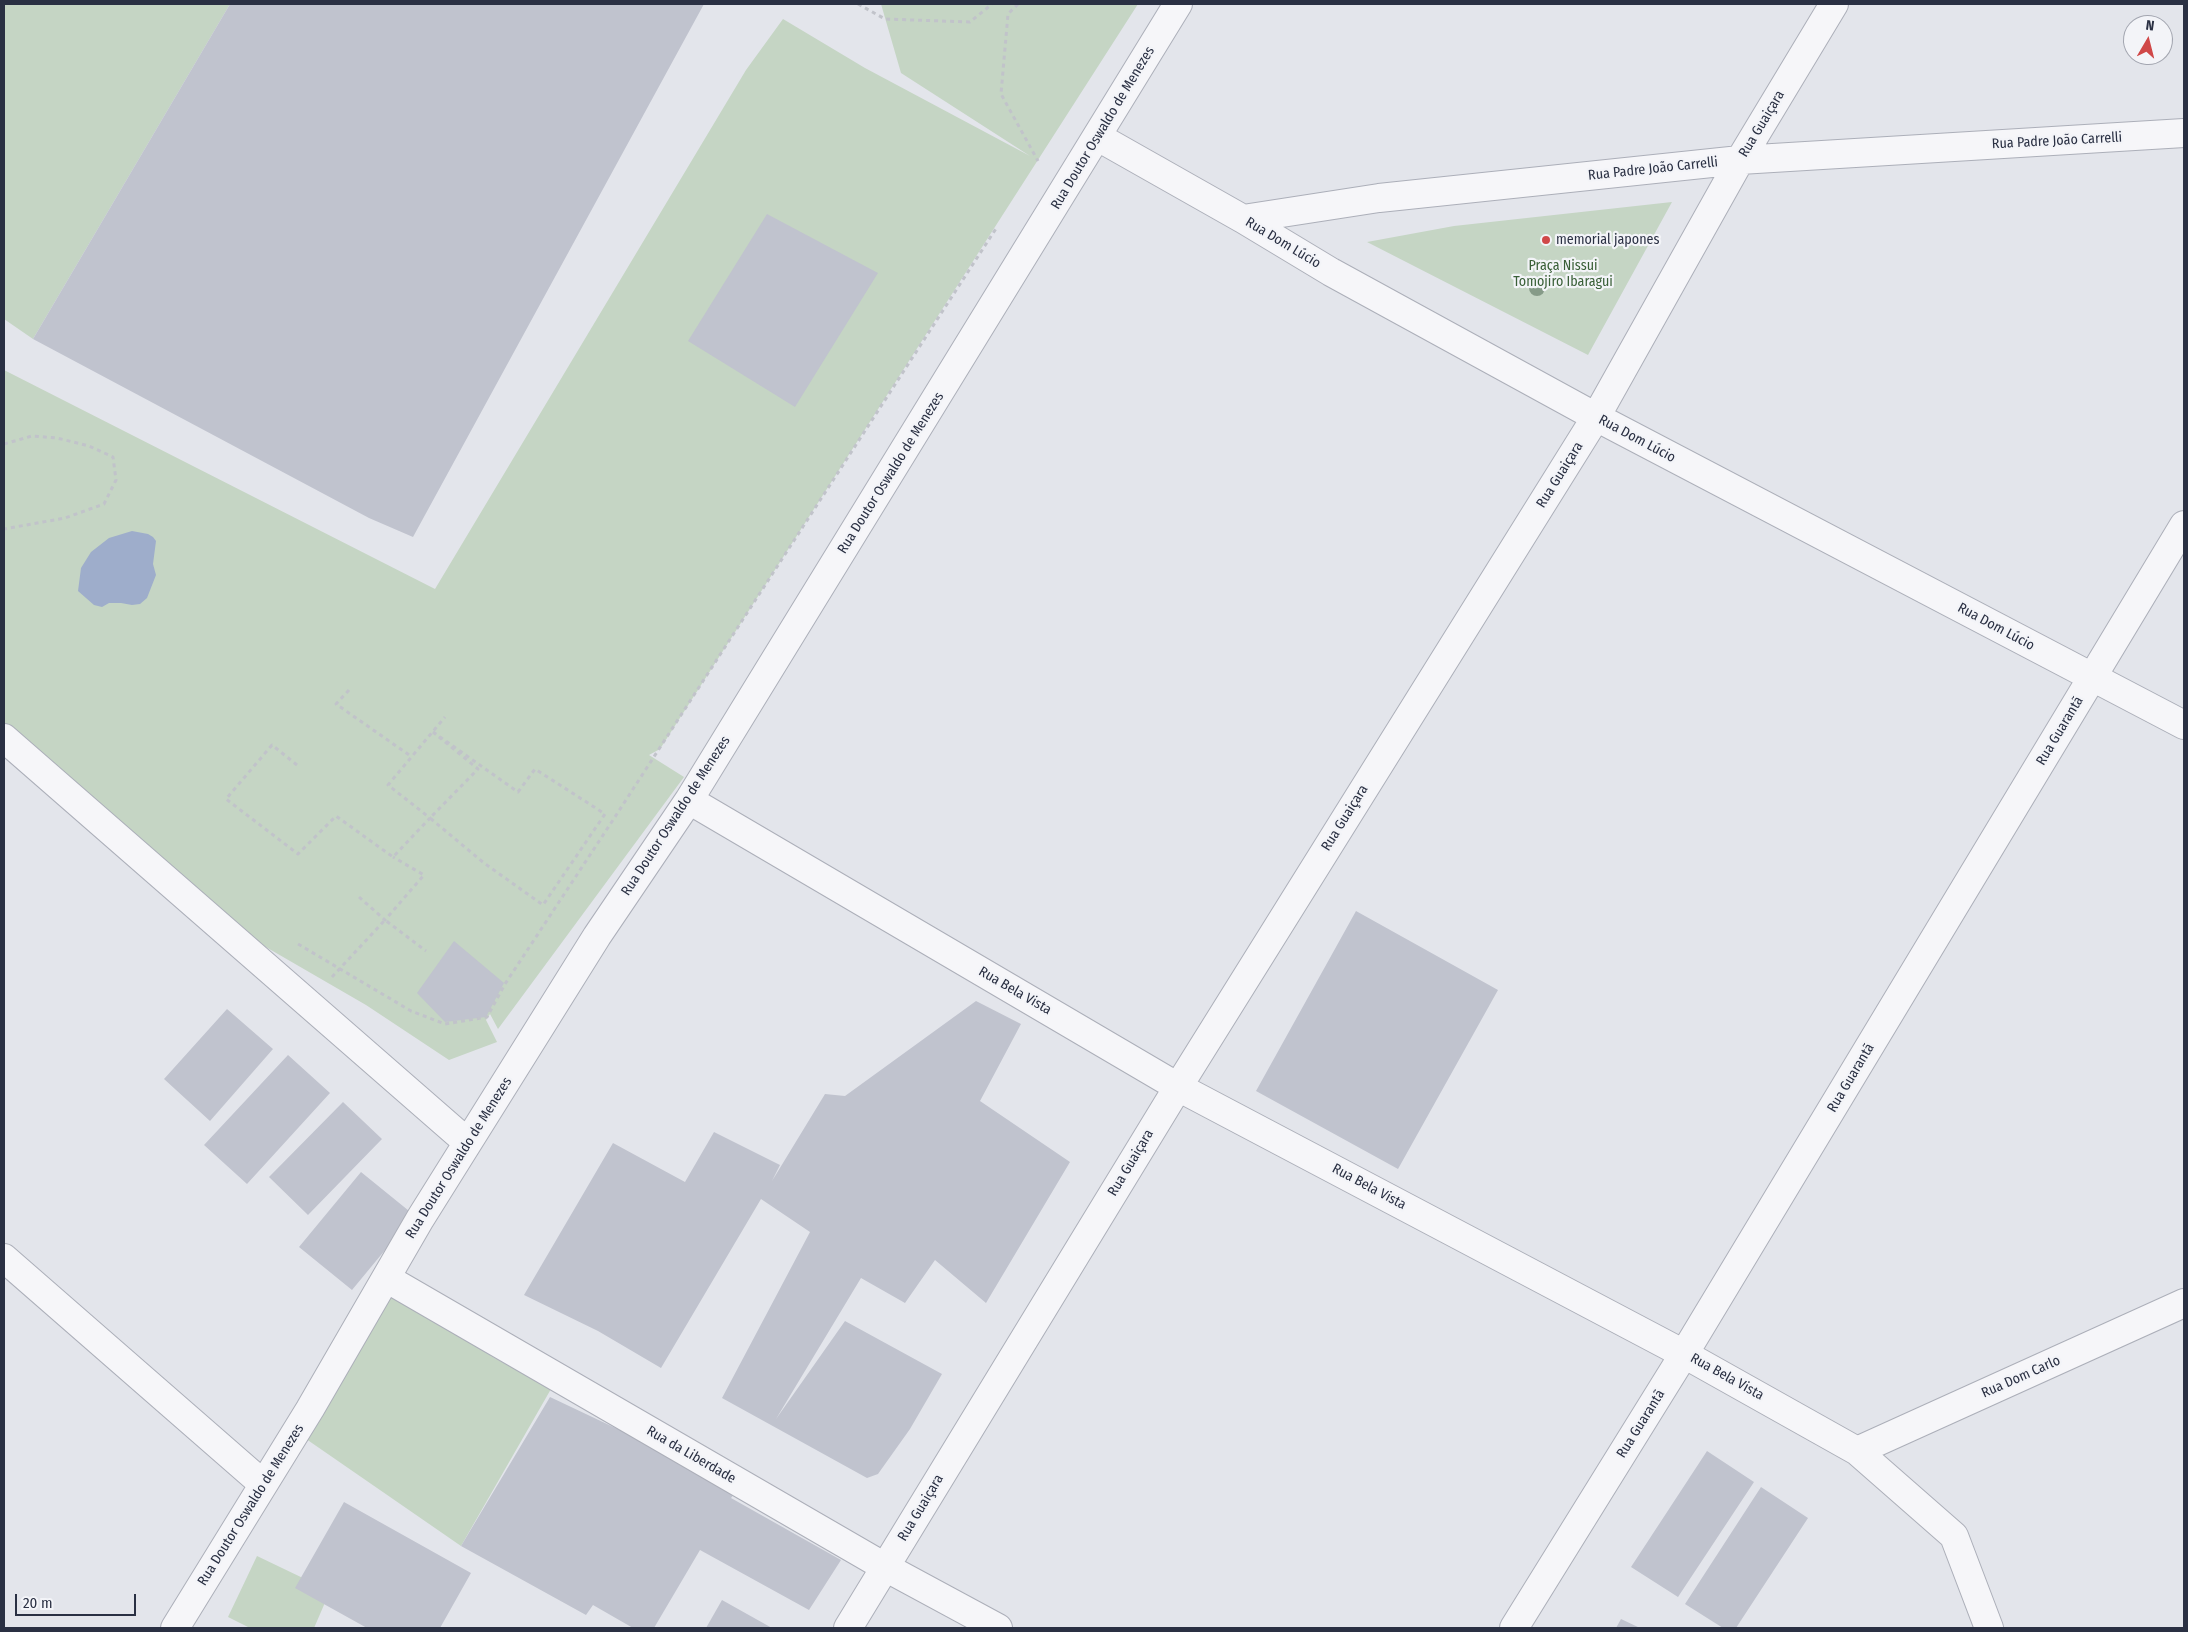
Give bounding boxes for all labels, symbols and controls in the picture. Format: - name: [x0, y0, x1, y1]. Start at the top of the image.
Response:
- north arrow: [2123, 15, 2173, 65]
- text: N: [2145, 17, 2155, 35]
- street label: Rua Doutor Oswaldo de Menezes: [1048, 43, 1158, 213]
- street label: Rua Guaiçara: [1736, 88, 1788, 160]
- street label: Rua Padre João Carrelli: [1991, 129, 2123, 153]
- street label: Rua Padre João Carrelli: [1587, 154, 1719, 184]
- street label: Rua Dom Lúcio: [1242, 214, 1324, 272]
- place label: memorial japones: [1556, 232, 1659, 248]
- marker: memorial japones: [1540, 234, 1552, 246]
- park label: Praça Nissui Tomojiro Ibaragui: [1513, 258, 1613, 290]
- street label: Rua Doutor Oswaldo de Menezes: [834, 389, 948, 557]
- street label: Rua Dom Lúcio: [1596, 412, 1678, 466]
- street label: Rua Guaiçara: [1533, 439, 1587, 511]
- street label: Rua Dom Lúcio: [1955, 600, 2037, 654]
- street label: Rua Guarantã: [2033, 694, 2087, 768]
- street label: Rua Doutor Oswaldo de Menezes: [618, 733, 734, 899]
- street label: Rua Guaiçara: [1318, 782, 1372, 854]
- street label: Rua Bela Vista: [976, 963, 1054, 1019]
- street label: Rua Guarantã: [1824, 1041, 1878, 1115]
- street label: Rua Doutor Oswaldo de Menezes: [402, 1074, 516, 1242]
- street label: Rua Guaiçara: [1105, 1127, 1157, 1199]
- street label: Rua Bela Vista: [1329, 1160, 1409, 1214]
- street label: Rua Bela Vista: [1687, 1350, 1767, 1404]
- street label: Rua Dom Carlo: [1979, 1352, 2063, 1402]
- street label: Rua Guarantã: [1613, 1387, 1669, 1461]
- street label: Rua Doutor Oswaldo de Menezes: [194, 1421, 308, 1589]
- street label: Rua da Liberdade: [643, 1423, 739, 1487]
- street label: Rua Guaiçara: [895, 1472, 947, 1544]
- scale bar: [18, 1584, 139, 1616]
- text: 20 m: [23, 1594, 53, 1612]

